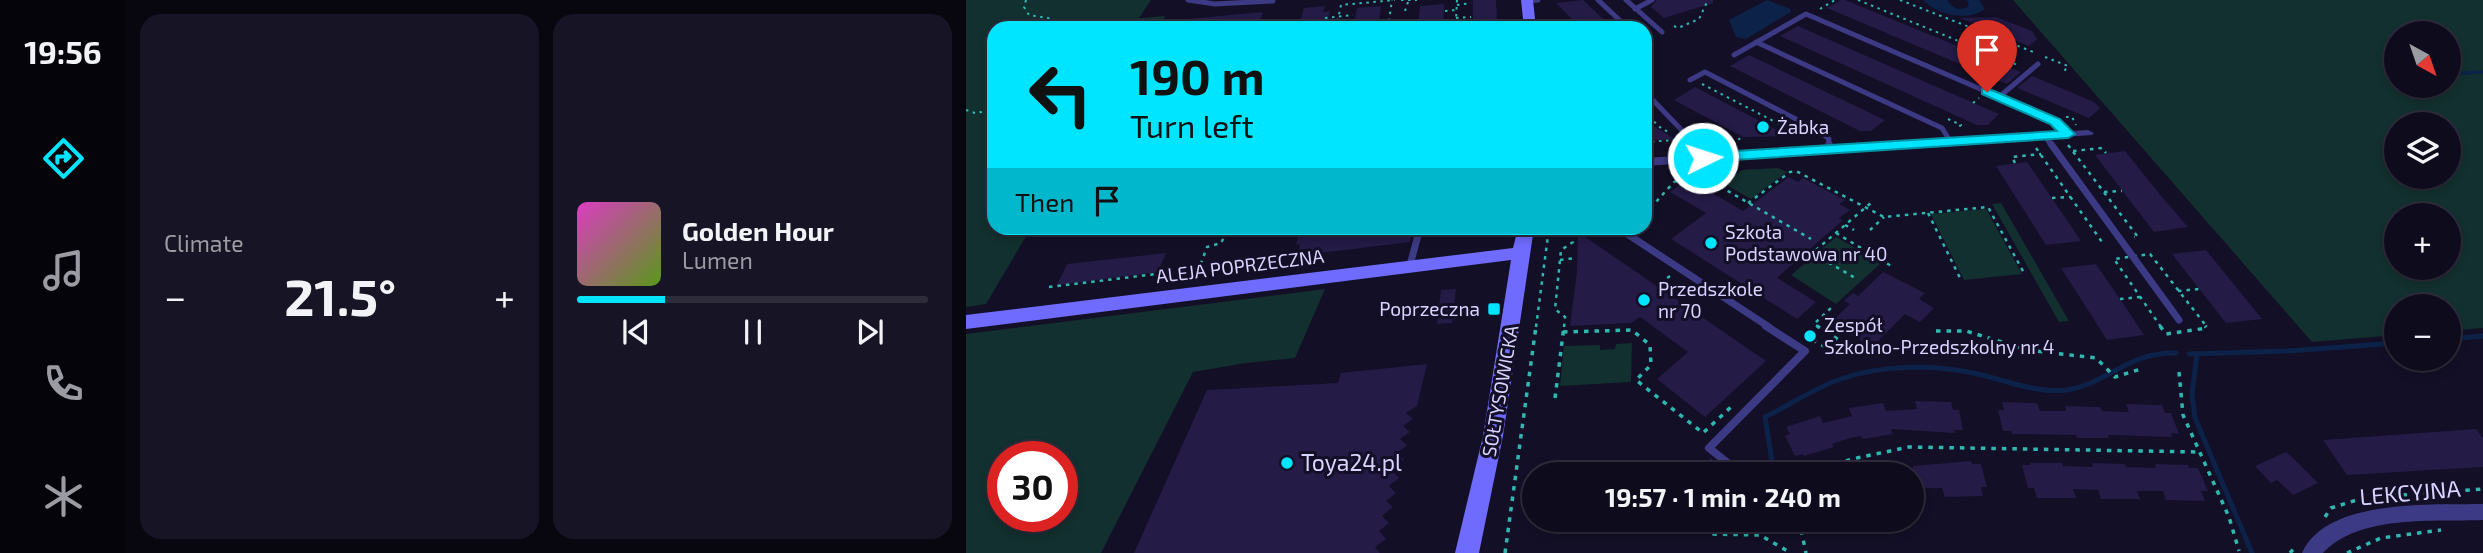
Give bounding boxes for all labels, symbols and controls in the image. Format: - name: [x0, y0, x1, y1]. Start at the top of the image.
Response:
- pin: [1957, 20, 2017, 92]
- north arrow: [2384, 21, 2460, 98]
- map controls: [2384, 21, 2461, 371]
- icon: arrive: [1968, 31, 2006, 69]
- text: 19:56: [24, 32, 102, 70]
- text: 190 m: [1130, 46, 1265, 105]
- icon: left: [1015, 49, 1106, 140]
- text: Turn left: [1130, 106, 1254, 144]
- button: layers: [2384, 112, 2461, 189]
- place label: Żabka: [1777, 115, 1829, 138]
- marker: Żabka: [1755, 119, 1771, 135]
- position arrow: [1666, 121, 1740, 195]
- icon: directions: [39, 134, 88, 183]
- icon: arrive: [1088, 182, 1126, 220]
- text: Then: [1015, 186, 1074, 217]
- button: +: [2384, 203, 2461, 280]
- text: Golden Hour: [682, 215, 834, 246]
- place label: Szkoła Podstawowa nr 40: [1725, 220, 1887, 265]
- text: Climate: [164, 229, 244, 257]
- marker: Szkoła Podstawowa nr 40: [1703, 235, 1719, 251]
- street label: ALEJA POPRZECZNA: [1155, 244, 1325, 287]
- icon: music: [39, 246, 88, 295]
- text: Lumen: [682, 246, 753, 274]
- text: 21.5°: [284, 264, 396, 326]
- text: −: [164, 273, 186, 319]
- text: +: [494, 273, 515, 319]
- place label: Przedszkole nr 70: [1658, 277, 1763, 322]
- marker: Przedszkole nr 70: [1636, 292, 1652, 308]
- button: −: [2384, 294, 2461, 371]
- place label: Poprzeczna: [1379, 297, 1480, 320]
- marker: Poprzeczna: [1486, 301, 1502, 317]
- icon: previous: [617, 313, 655, 351]
- icon: pause: [734, 313, 772, 351]
- icon: next: [851, 313, 889, 351]
- place label: Zespół Szkolno-Przedszkolny nr 4: [1824, 313, 2054, 358]
- street label: SOŁTYSOWICKA: [1477, 323, 1522, 459]
- marker: Zespół Szkolno-Przedszkolny nr 4: [1802, 328, 1818, 344]
- icon: phone: [39, 359, 88, 408]
- speed limit sign: 30: [987, 441, 1078, 532]
- place label: Toya24.pl: [1301, 448, 1402, 476]
- marker: Toya24.pl: [1279, 455, 1295, 471]
- icon: climate: [39, 472, 88, 521]
- street label: LEKCYJNA: [2358, 474, 2462, 510]
- text: 19:57 · 1 min · 240 m: [1605, 481, 1841, 512]

